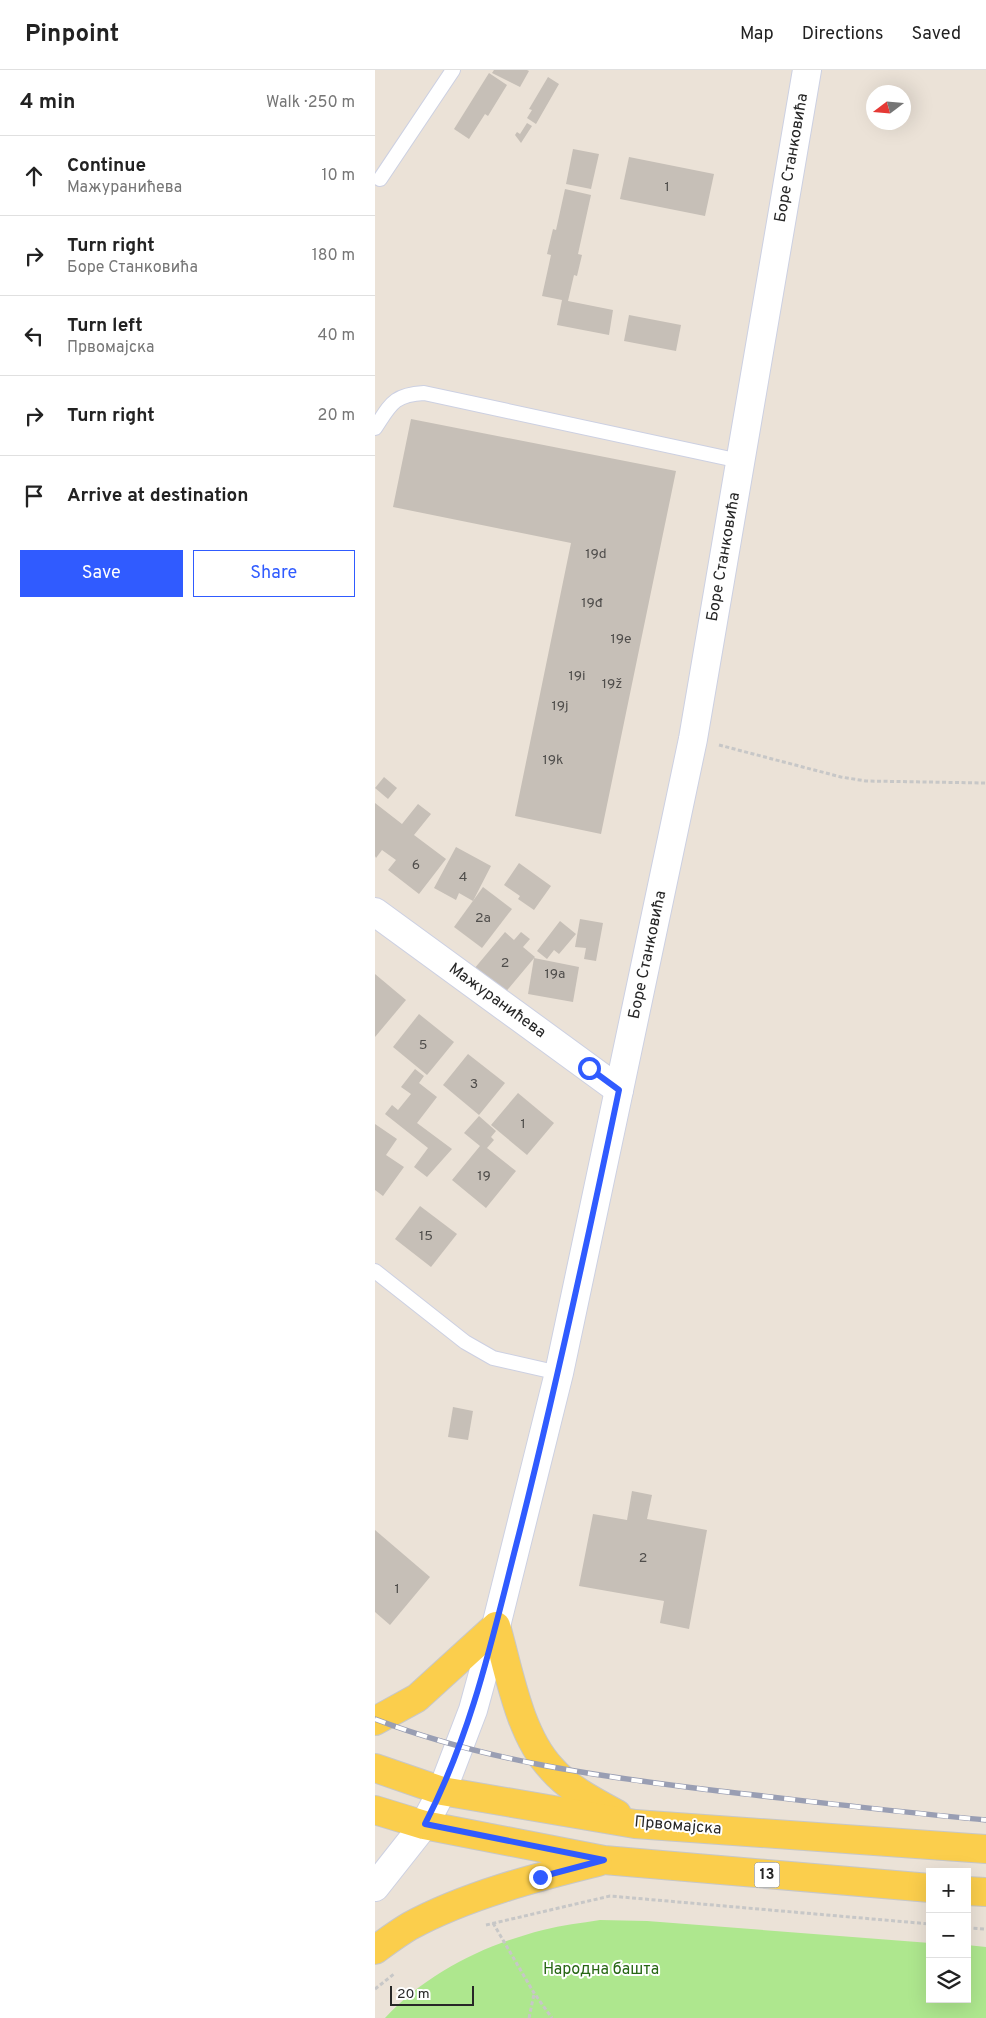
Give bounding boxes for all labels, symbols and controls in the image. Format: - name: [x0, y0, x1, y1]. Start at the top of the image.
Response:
- text: Pinpoint: [25, 20, 119, 50]
- text: Map: [740, 23, 774, 46]
- text: Directions: [802, 23, 884, 46]
- text: Saved: [912, 23, 961, 46]
- north arrow: [866, 85, 911, 130]
- text: 4 min: [20, 89, 76, 116]
- street label: Боре Станковића: [771, 92, 813, 224]
- text: Walk · 250 m: [266, 93, 355, 113]
- text: Continue: [67, 154, 146, 178]
- icon: ahead: [20, 162, 48, 190]
- text: 10 m: [321, 166, 355, 186]
- text: Мажуранићева: [67, 178, 182, 198]
- house number: 1: [664, 179, 670, 196]
- text: Turn right: [67, 234, 155, 258]
- icon: right: [20, 242, 48, 270]
- text: 180 m: [312, 246, 355, 266]
- text: Боре Станковића: [67, 258, 198, 278]
- text: Turn left: [67, 314, 143, 338]
- icon: left: [20, 322, 48, 350]
- text: 40 m: [317, 326, 355, 346]
- text: Првомајска: [67, 338, 155, 358]
- icon: right: [20, 402, 48, 430]
- text: Turn right: [67, 404, 155, 428]
- text: 20 m: [318, 406, 355, 426]
- icon: arrive: [20, 482, 48, 510]
- text: Arrive at destination: [67, 484, 248, 508]
- street label: Боре Станковића: [703, 491, 745, 623]
- house number: 19d: [585, 546, 607, 563]
- button: Save: [20, 550, 183, 597]
- button: Share: [193, 550, 355, 597]
- house number: 19đ: [581, 595, 603, 612]
- house number: 19e: [610, 631, 632, 648]
- house number: 19i: [568, 668, 586, 685]
- house number: 19ž: [602, 676, 622, 693]
- house number: 19j: [551, 698, 569, 715]
- house number: 19k: [542, 752, 564, 769]
- house number: 6: [412, 857, 420, 874]
- house number: 4: [459, 869, 467, 886]
- street label: Боре Станковића: [625, 889, 671, 1021]
- house number: 2a: [475, 910, 491, 927]
- house number: 2: [501, 955, 509, 972]
- street label: Мажуранићева: [445, 959, 549, 1043]
- house number: 19a: [545, 966, 565, 983]
- house number: 5: [419, 1037, 427, 1054]
- route start: [578, 1057, 601, 1080]
- house number: 3: [470, 1076, 478, 1093]
- house number: 1: [520, 1116, 526, 1133]
- house number: 19: [477, 1168, 491, 1185]
- house number: 15: [419, 1228, 433, 1245]
- house number: 2: [639, 1550, 647, 1567]
- house number: 1: [394, 1581, 400, 1598]
- street label: Првомајска: [634, 1812, 722, 1840]
- road number: 13: [755, 1862, 779, 1888]
- route end: [529, 1866, 552, 1889]
- map controls: [926, 1868, 971, 2003]
- button: +: [926, 1868, 971, 1913]
- button: −: [926, 1913, 971, 1958]
- button: layers: [926, 1958, 971, 2003]
- park label: Народна башта: [543, 1960, 659, 1980]
- scale bar: [390, 1983, 474, 2006]
- text: 20 m: [397, 1986, 430, 2003]

